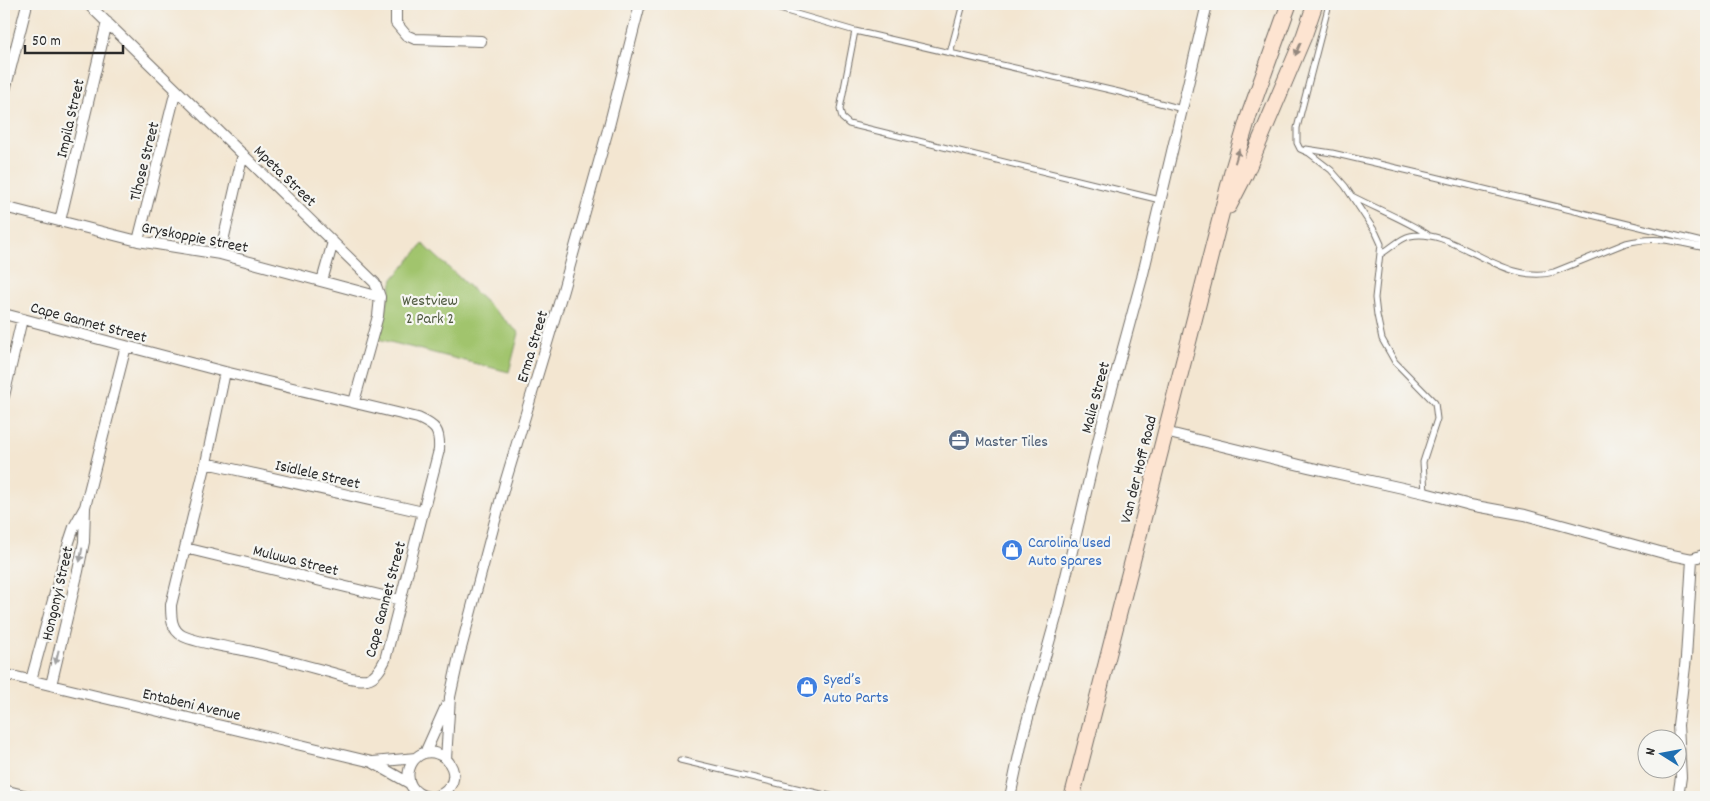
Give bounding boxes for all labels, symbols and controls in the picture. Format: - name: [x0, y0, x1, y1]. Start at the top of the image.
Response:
- scale bar: [25, 22, 122, 54]
- text: 50 m: [32, 31, 61, 53]
- one-way arrow: [1294, 42, 1302, 57]
- street label: Impila Street: [51, 77, 92, 160]
- street label: Tlhose Street: [124, 119, 166, 204]
- street label: Mpeta Street: [248, 141, 321, 213]
- one-way arrow: [1233, 148, 1241, 163]
- street label: Gryskoppie Street: [139, 217, 250, 260]
- park label: Westview 2 Park 2: [402, 290, 458, 331]
- street label: Cape Gannet Street: [28, 297, 149, 350]
- street label: Erma Street: [512, 308, 555, 386]
- street label: Malie Street: [1076, 359, 1117, 436]
- street label: Van der Hoff Road: [1115, 413, 1164, 526]
- office icon: Master Tiles: [947, 428, 971, 452]
- place label: Master Tiles: [975, 431, 1048, 454]
- street label: Isidlele Street: [273, 455, 362, 496]
- place label: Carolina Used Auto Spares: [1028, 532, 1111, 573]
- shop icon: Carolina Used Auto Spares: [1000, 538, 1024, 562]
- street label: Cape Gannet Street: [360, 539, 413, 660]
- street label: Muluwa Street: [250, 540, 341, 583]
- street label: Hongonyi Street: [36, 544, 80, 643]
- one-way arrow: [77, 548, 85, 564]
- one-way arrow: [53, 649, 61, 664]
- place label: Syed’s Auto Parts: [823, 669, 889, 710]
- shop icon: Syed’s Auto Parts: [795, 675, 819, 699]
- street label: Entabeni Avenue: [140, 683, 243, 728]
- north arrow: [1638, 728, 1688, 778]
- text: N: [1641, 747, 1662, 757]

